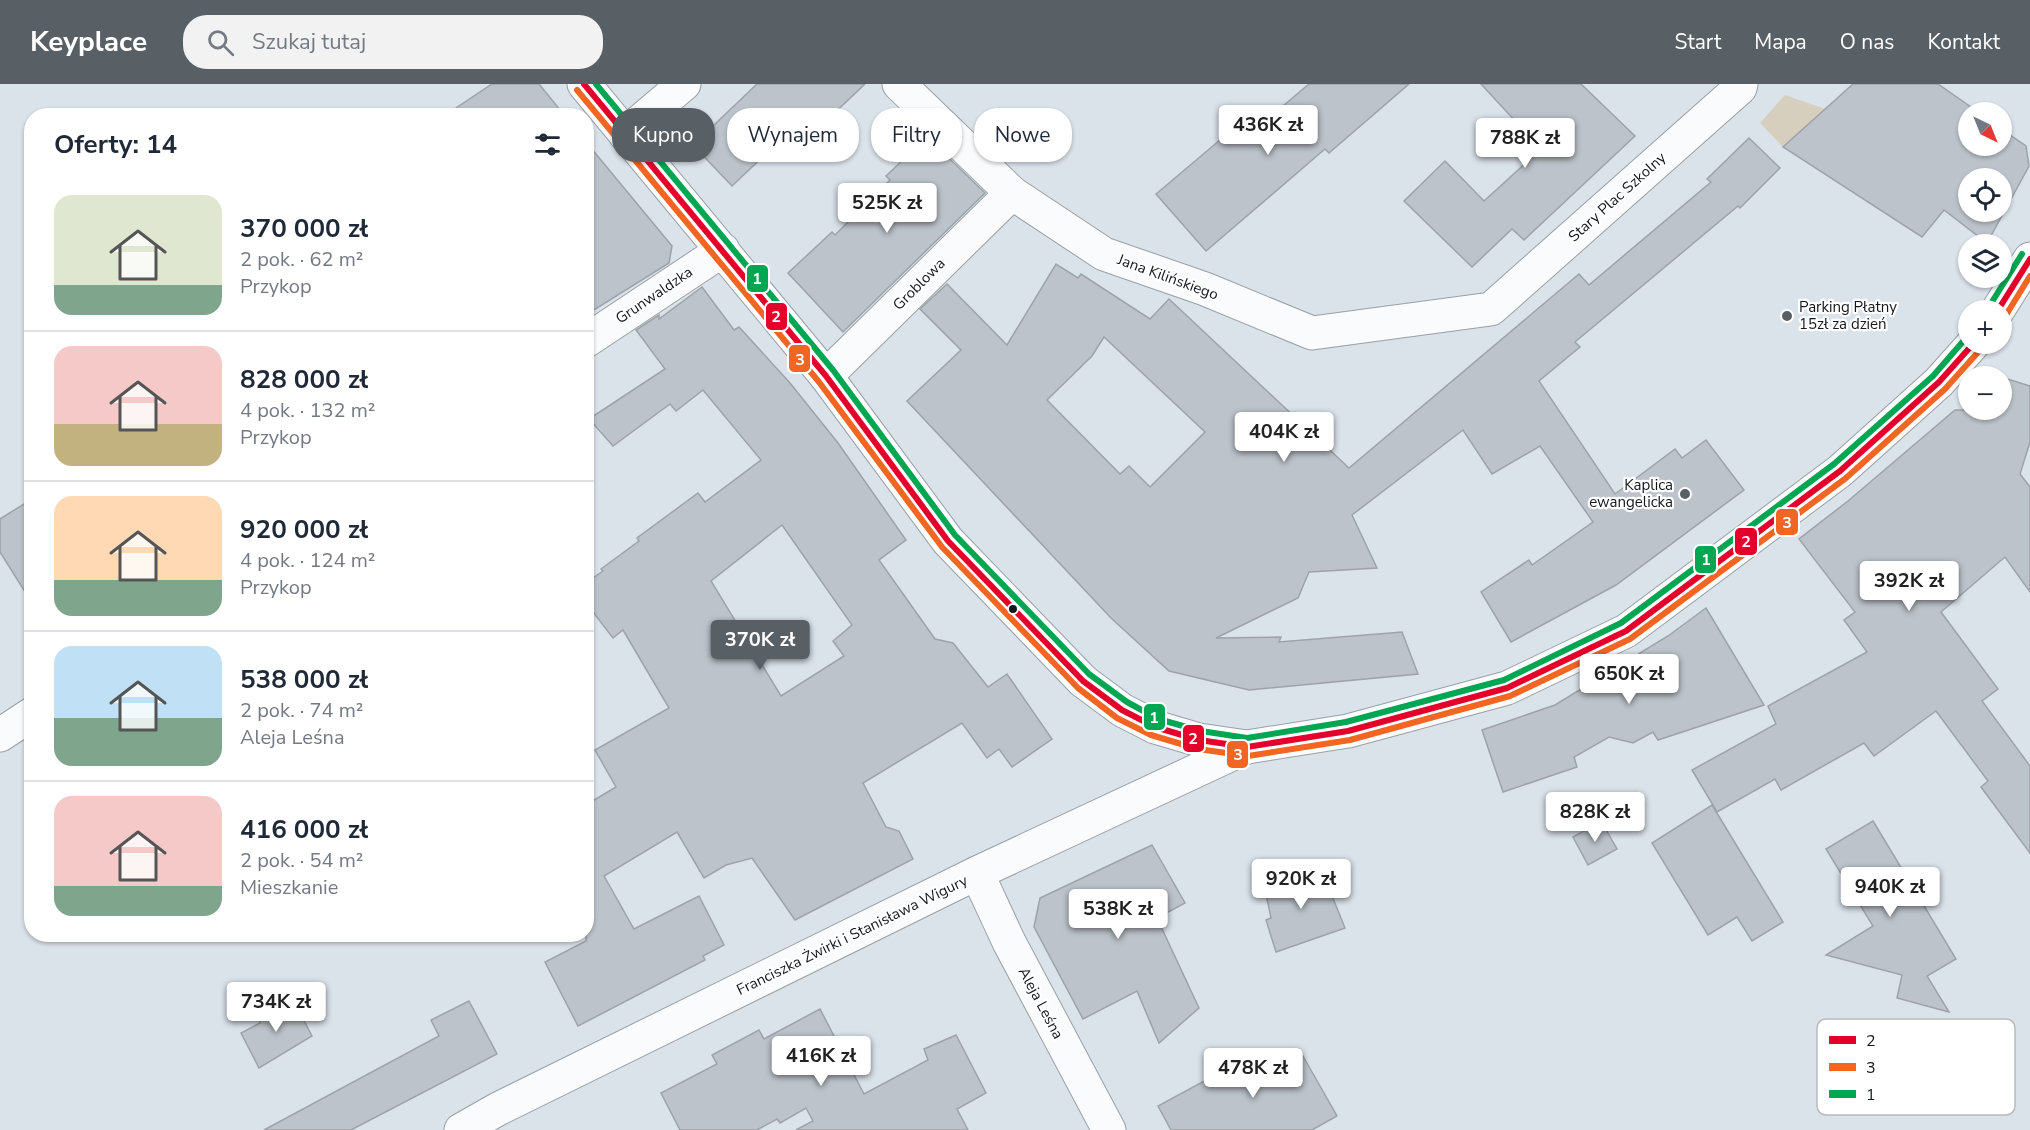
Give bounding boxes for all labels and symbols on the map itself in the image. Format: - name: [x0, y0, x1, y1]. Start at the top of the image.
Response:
- north arrow: [1958, 102, 2012, 156]
- pin: 436K zł: [1213, 105, 1323, 156]
- pin: 788K zł: [1470, 118, 1580, 169]
- street label: Stary Plac Szkolny: [1564, 148, 1670, 246]
- pin: 525K zł: [832, 183, 942, 234]
- street label: Jana Kilińskiego: [1114, 249, 1221, 304]
- street label: Groblowa: [889, 254, 949, 314]
- street label: Grunwaldzka: [612, 262, 696, 328]
- line badge: 1: [746, 264, 769, 293]
- text: 1: [752, 268, 762, 290]
- place label: Parking Płatny 15zł za dzień: [1799, 297, 1897, 334]
- line badge: 2: [765, 302, 788, 331]
- text: 2: [771, 306, 781, 328]
- marker: Parking Płatny 15zł za dzień: [1780, 309, 1794, 323]
- line badge: 3: [788, 344, 811, 373]
- text: 3: [795, 349, 805, 371]
- pin: 404K zł: [1229, 412, 1339, 463]
- place label: Kaplica ewangelicka: [1589, 475, 1673, 512]
- marker: Kaplica ewangelicka: [1678, 487, 1692, 501]
- line badge: 3: [1775, 508, 1799, 536]
- text: 3: [1782, 512, 1792, 534]
- line badge: 2: [1734, 527, 1758, 556]
- text: 2: [1741, 531, 1751, 553]
- line badge: 1: [1694, 545, 1717, 574]
- text: 1: [1701, 549, 1711, 571]
- pin: 392K zł: [1854, 561, 1964, 612]
- unlabelled marker: [1007, 603, 1019, 615]
- pin: 370K zł: [705, 620, 815, 671]
- pin: 650K zł: [1574, 654, 1684, 705]
- line badge: 1: [1143, 703, 1166, 731]
- text: 1: [1149, 707, 1159, 729]
- line badge: 2: [1182, 724, 1205, 753]
- text: 2: [1188, 728, 1198, 750]
- line badge: 3: [1226, 740, 1249, 769]
- text: 3: [1233, 744, 1243, 766]
- pin: 828K zł: [1540, 792, 1650, 843]
- pin: 920K zł: [1246, 859, 1356, 910]
- pin: 940K zł: [1835, 867, 1945, 918]
- street label: Franciszka Żwirki i Stanisława Wigury: [733, 870, 971, 1000]
- pin: 538K zł: [1063, 889, 1173, 940]
- street label: Aleja Leśna: [1014, 964, 1068, 1042]
- pin: 734K zł: [221, 982, 331, 1033]
- legend: [1817, 1019, 2015, 1115]
- text: 2: [1866, 1030, 1876, 1052]
- pin: 416K zł: [766, 1036, 876, 1087]
- pin: 478K zł: [1198, 1048, 1308, 1099]
- text: 3: [1866, 1057, 1876, 1079]
- text: 1: [1866, 1084, 1876, 1106]

